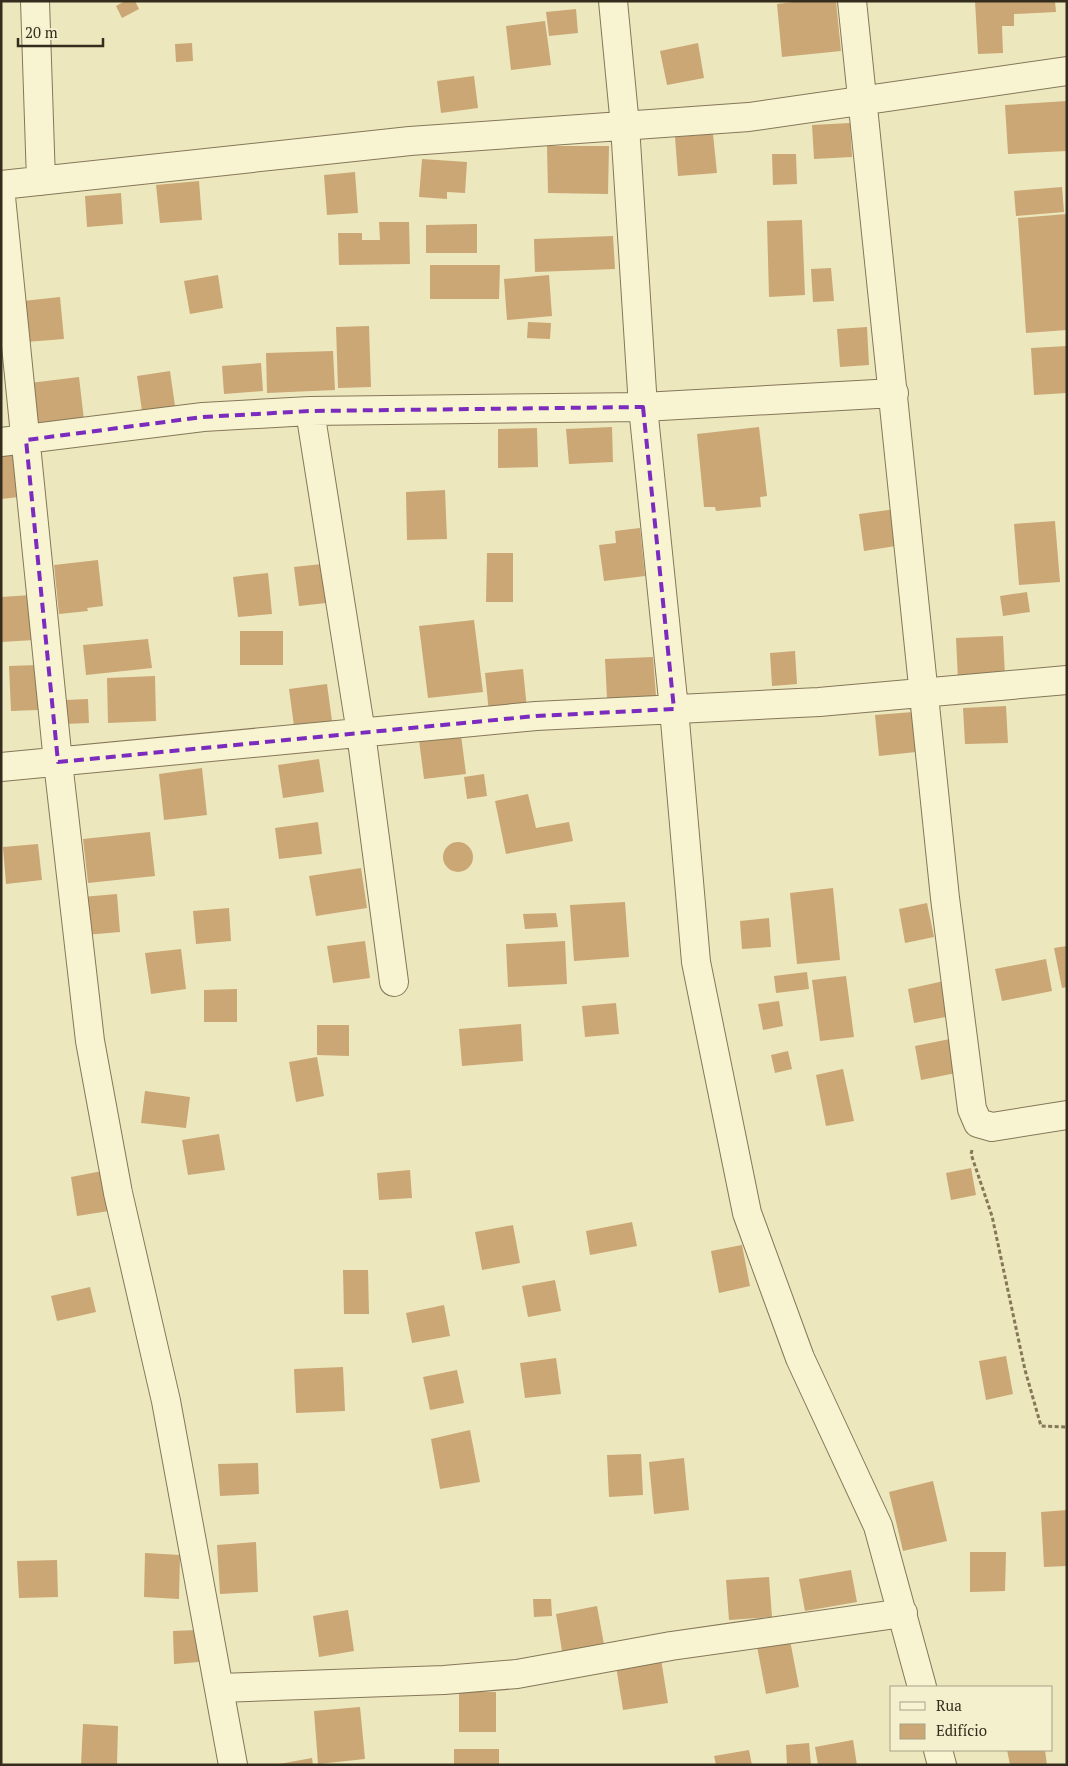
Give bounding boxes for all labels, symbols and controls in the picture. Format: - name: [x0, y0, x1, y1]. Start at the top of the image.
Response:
- scale bar: [18, 15, 102, 47]
- text: 20 m: [25, 22, 58, 42]
- legend: [890, 1686, 1053, 1751]
- text: Rua: [936, 1695, 962, 1715]
- text: Edifício: [936, 1720, 987, 1740]

